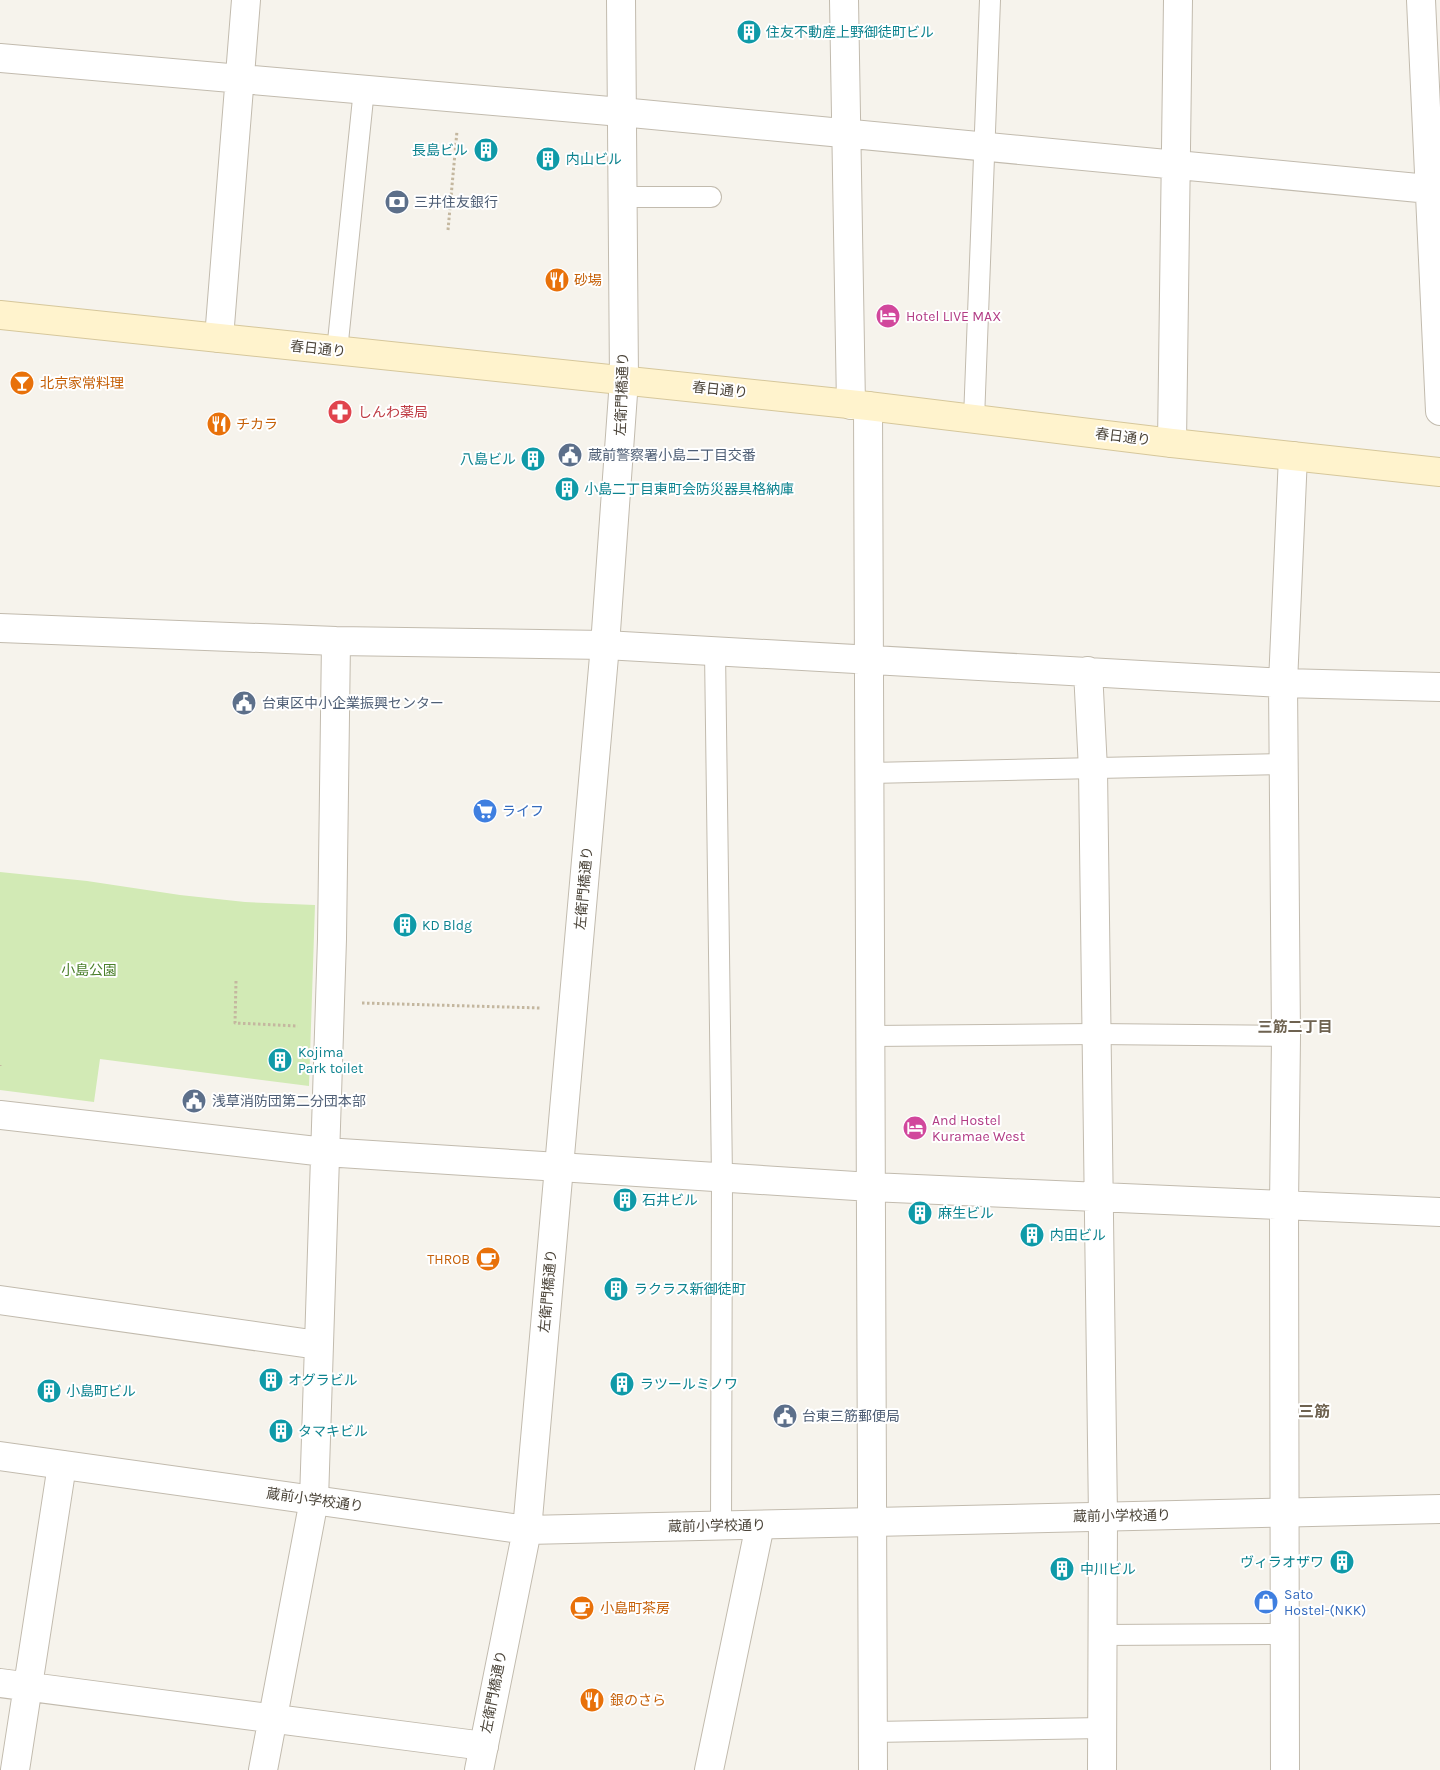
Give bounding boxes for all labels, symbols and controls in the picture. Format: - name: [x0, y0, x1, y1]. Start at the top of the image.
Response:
- building icon: 住友不動産上野御徒町ビル: [736, 19, 762, 45]
- place label: 住友不動産上野御徒町ビル: [766, 24, 934, 41]
- building icon: 長島ビル: [473, 137, 499, 163]
- place label: 長島ビル: [412, 142, 468, 159]
- building icon: 内山ビル: [535, 146, 561, 172]
- place label: 内山ビル: [566, 151, 622, 168]
- bank icon: 三井住友銀行: [384, 189, 410, 215]
- place label: 三井住友銀行: [414, 194, 498, 211]
- restaurant icon: 砂場: [544, 267, 570, 293]
- place label: 砂場: [574, 272, 602, 289]
- hotel icon: Hotel LIVE MAX: [875, 303, 901, 329]
- place label: Hotel LIVE MAX: [906, 308, 1001, 325]
- street label: 春日通り: [289, 338, 347, 360]
- street label: 左衛門橋通り: [612, 352, 632, 436]
- bar icon: 北京家常料理: [9, 370, 35, 396]
- place label: 北京家常料理: [40, 375, 124, 392]
- street label: 春日通り: [691, 379, 749, 401]
- pharmacy icon: しんわ薬局: [327, 399, 353, 425]
- place label: しんわ薬局: [358, 404, 428, 421]
- restaurant icon: チカラ: [206, 411, 232, 437]
- place label: チカラ: [236, 416, 278, 433]
- street label: 春日通り: [1094, 425, 1152, 449]
- public building icon: 蔵前警察署小島二丁目交番: [557, 442, 583, 468]
- building icon: 八島ビル: [520, 446, 546, 472]
- place label: 蔵前警察署小島二丁目交番: [588, 447, 756, 464]
- place label: 八島ビル: [460, 451, 516, 468]
- building icon: 小島二丁目東町会防災器具格納庫: [554, 476, 580, 502]
- place label: 小島二丁目東町会防災器具格納庫: [584, 481, 794, 498]
- public building icon: 台東区中小企業振興センター: [231, 690, 257, 716]
- place label: 台東区中小企業振興センター: [262, 695, 444, 712]
- supermarket icon: ライフ: [472, 798, 498, 824]
- place label: ライフ: [502, 803, 544, 820]
- street label: 左衛門橋通り: [572, 845, 596, 931]
- building icon: KD Bldg: [392, 912, 418, 938]
- place label: KD Bldg: [422, 917, 472, 934]
- park label: 小島公園: [61, 962, 117, 979]
- district label: 三筋二丁目: [1257, 1018, 1333, 1036]
- place label: Kojima Park toilet: [298, 1044, 363, 1077]
- building icon: Kojima Park toilet: [267, 1047, 293, 1073]
- public building icon: 浅草消防団第二分団本部: [181, 1088, 207, 1114]
- place label: 浅草消防団第二分団本部: [212, 1093, 366, 1110]
- place label: And Hostel Kuramae West: [932, 1112, 1025, 1145]
- hotel icon: And Hostel Kuramae West: [902, 1115, 928, 1141]
- building icon: 石井ビル: [612, 1187, 638, 1213]
- place label: 石井ビル: [642, 1192, 698, 1209]
- building icon: 麻生ビル: [907, 1200, 933, 1226]
- place label: 麻生ビル: [938, 1205, 994, 1222]
- building icon: 内田ビル: [1019, 1222, 1045, 1248]
- place label: 内田ビル: [1050, 1227, 1106, 1244]
- cafe icon: THROB: [475, 1246, 501, 1272]
- street label: 左衛門橋通り: [536, 1248, 560, 1334]
- place label: THROB: [427, 1251, 470, 1268]
- building icon: ラクラス新御徒町: [603, 1276, 629, 1302]
- place label: ラクラス新御徒町: [634, 1281, 746, 1298]
- building icon: オグラビル: [258, 1367, 284, 1393]
- building icon: ラツールミノワ: [609, 1371, 635, 1397]
- place label: オグラビル: [288, 1372, 358, 1389]
- place label: ラツールミノワ: [640, 1376, 738, 1393]
- building icon: 小島町ビル: [36, 1378, 62, 1404]
- place label: 小島町ビル: [66, 1383, 136, 1400]
- district label: 三筋: [1298, 1402, 1330, 1421]
- public building icon: 台東三筋郵便局: [772, 1403, 798, 1429]
- place label: 台東三筋郵便局: [802, 1408, 900, 1425]
- building icon: タマキビル: [268, 1418, 294, 1444]
- place label: タマキビル: [298, 1423, 368, 1440]
- street label: 蔵前小学校通り: [265, 1485, 365, 1515]
- street label: 蔵前小学校通り: [1073, 1507, 1171, 1525]
- street label: 蔵前小学校通り: [668, 1517, 766, 1535]
- building icon: ヴィラオザワ: [1329, 1549, 1355, 1575]
- place label: ヴィラオザワ: [1240, 1554, 1324, 1571]
- building icon: 中川ビル: [1049, 1556, 1075, 1582]
- place label: 中川ビル: [1080, 1561, 1136, 1578]
- place label: Sato Hostel-(NKK): [1284, 1586, 1366, 1619]
- shop icon: Sato Hostel-(NKK): [1253, 1589, 1279, 1615]
- cafe icon: 小島町茶房: [569, 1595, 595, 1621]
- place label: 小島町茶房: [600, 1600, 670, 1617]
- street label: 左衛門橋通り: [478, 1649, 510, 1735]
- restaurant icon: 銀のさら: [579, 1687, 605, 1713]
- place label: 銀のさら: [610, 1692, 666, 1709]

